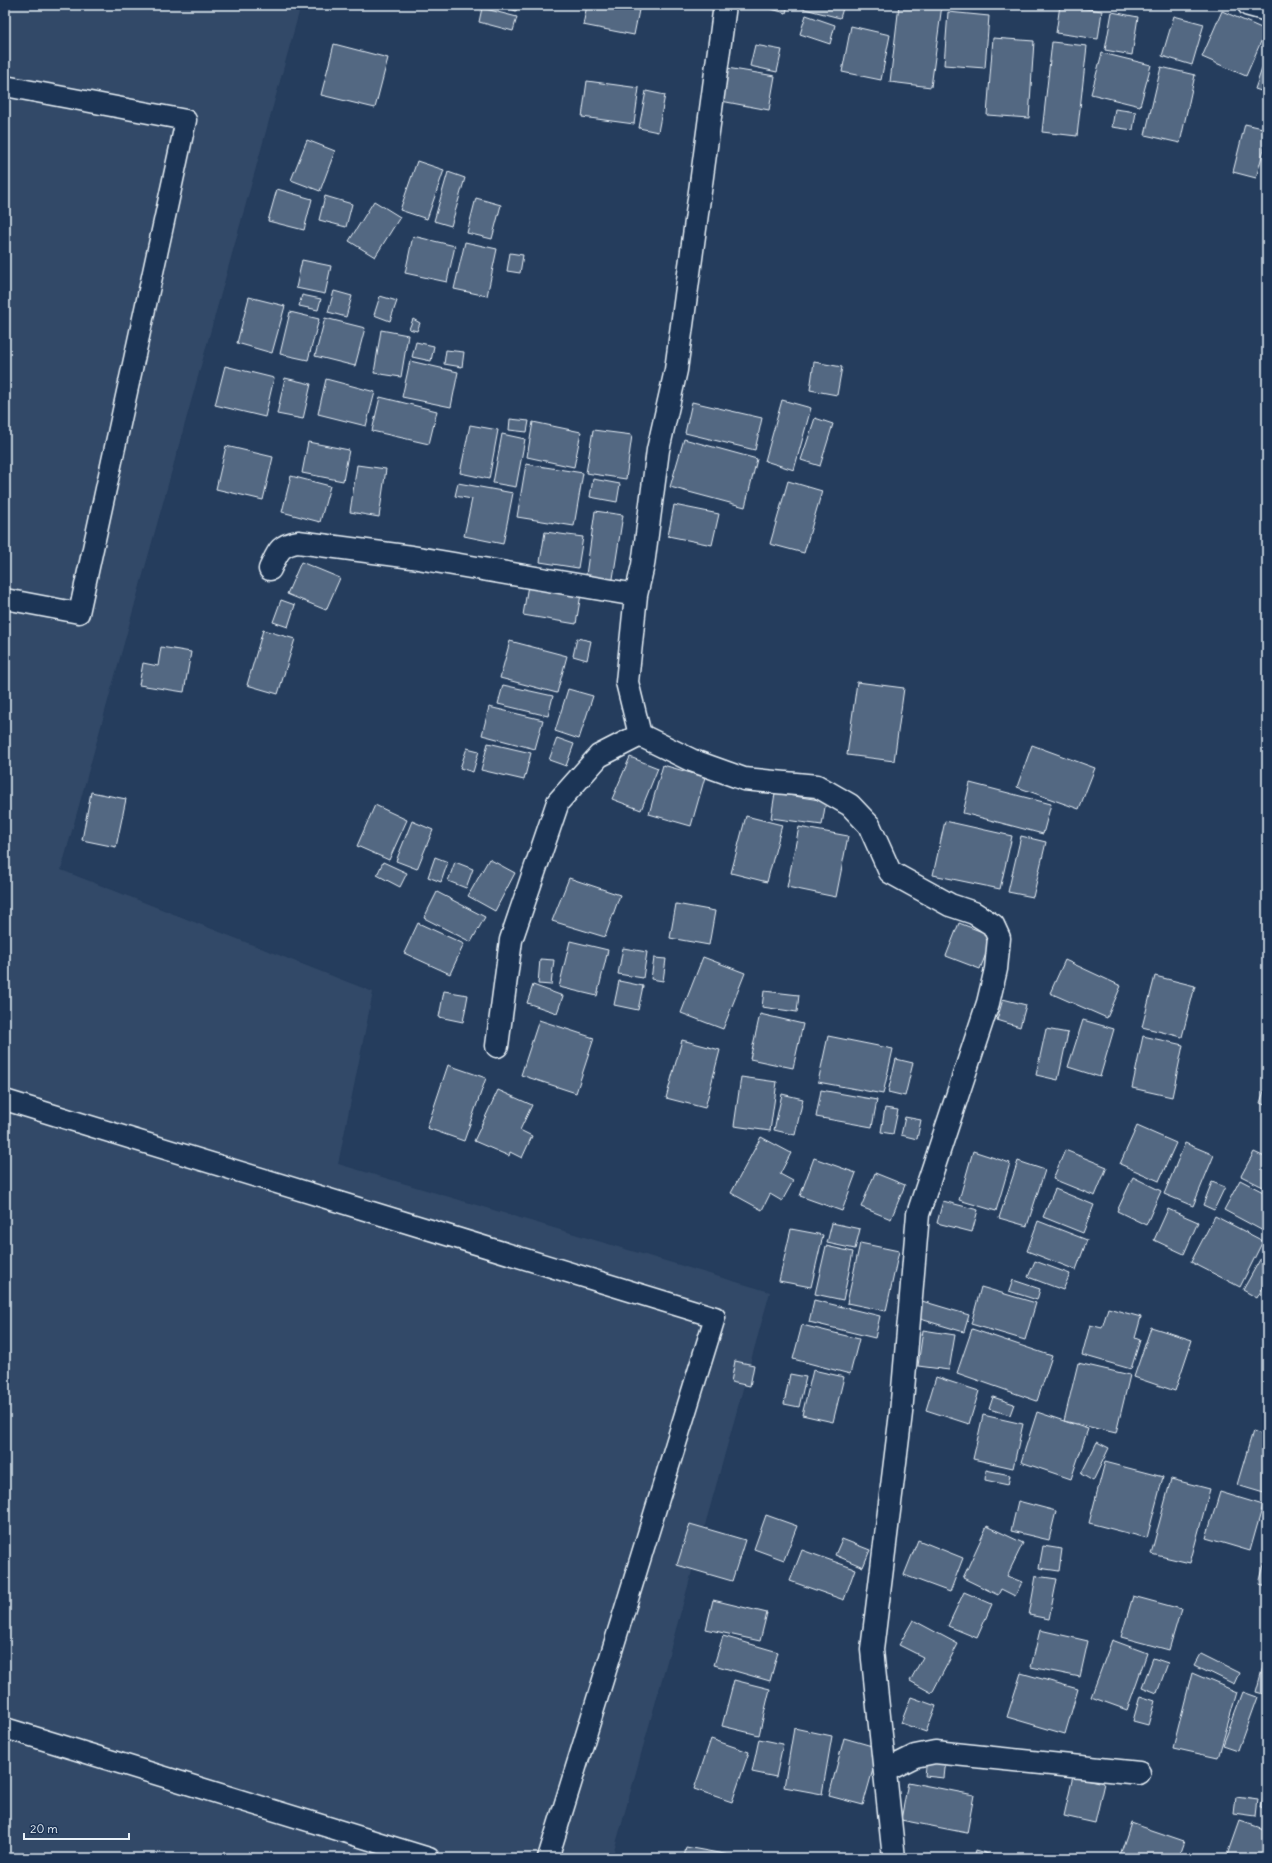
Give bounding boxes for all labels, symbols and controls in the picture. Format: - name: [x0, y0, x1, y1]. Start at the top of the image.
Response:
- scale bar: [24, 1815, 129, 1841]
- text: 20 m: [30, 1821, 58, 1836]

